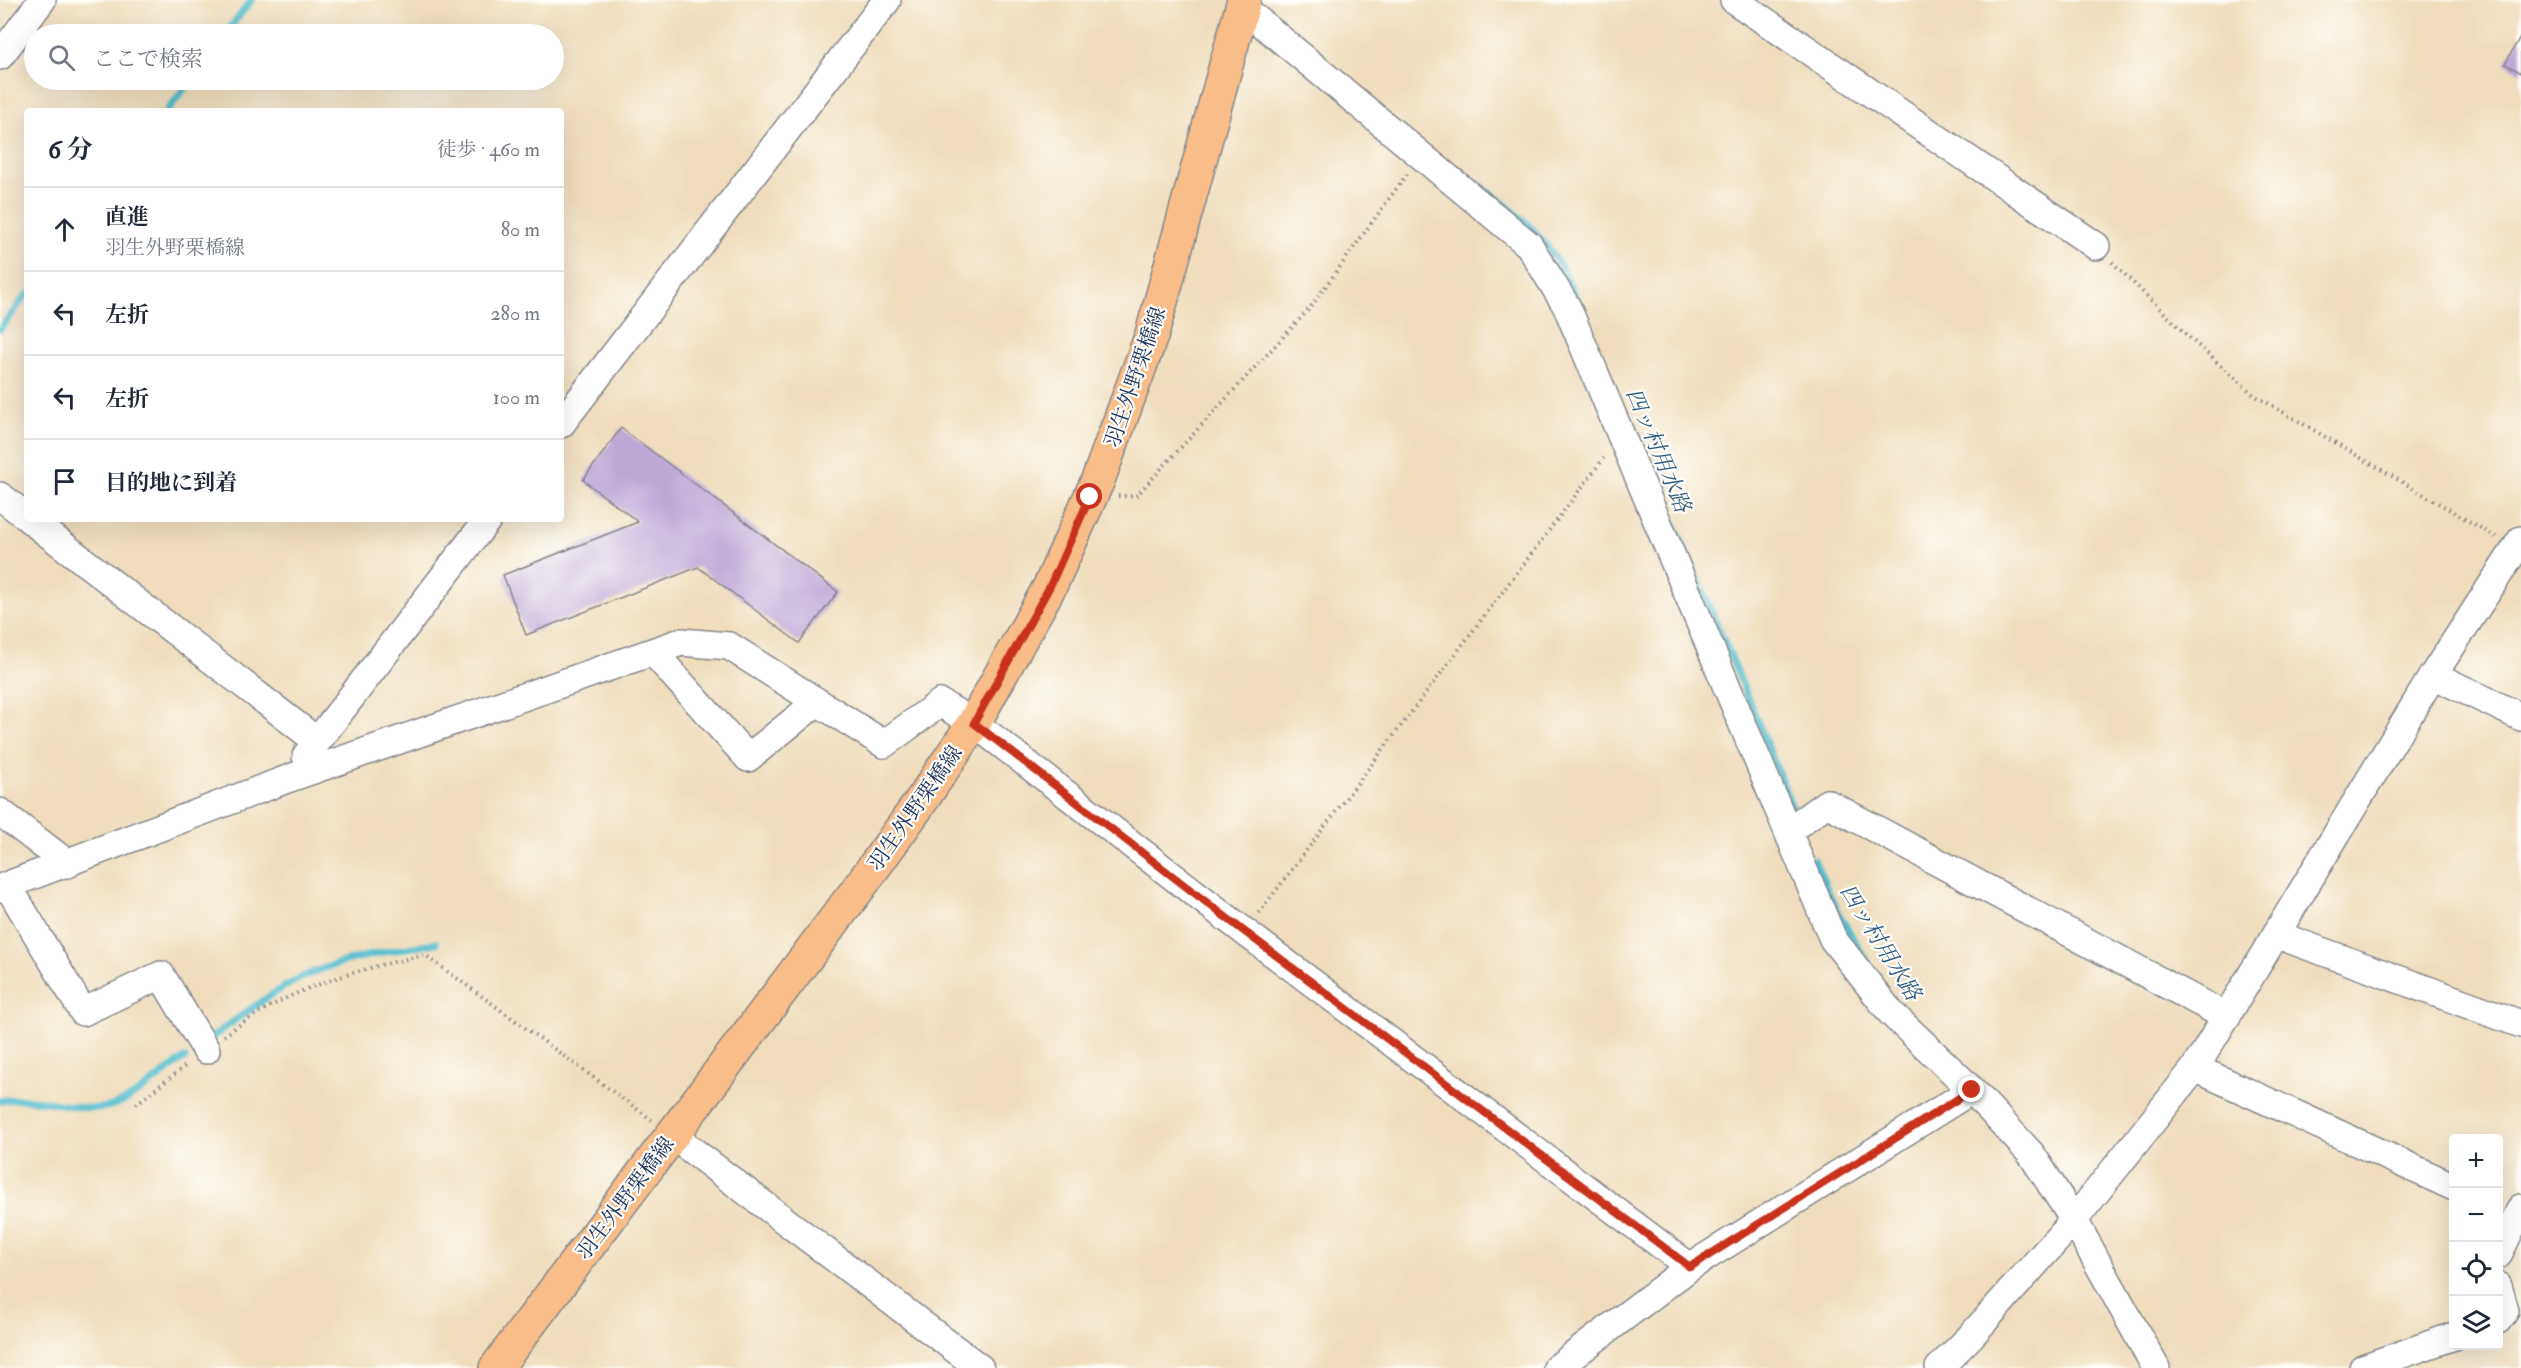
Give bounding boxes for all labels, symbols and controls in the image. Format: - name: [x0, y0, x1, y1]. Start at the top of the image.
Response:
- search box: [24, 24, 564, 90]
- icon: search: [45, 41, 78, 74]
- text: ここで検索: [93, 45, 203, 73]
- text: 6 分: [48, 134, 93, 166]
- text: 徒歩 · 460 m: [437, 137, 540, 162]
- text: 直進: [105, 203, 149, 231]
- icon: ahead: [48, 213, 81, 246]
- text: 80 m: [501, 217, 540, 242]
- text: 羽生外野栗橋線: [105, 235, 245, 260]
- icon: left: [48, 297, 81, 330]
- text: 左折: [105, 301, 149, 329]
- text: 280 m: [490, 301, 540, 326]
- street label: 羽生外野栗橋線: [1099, 303, 1172, 451]
- icon: left: [48, 381, 81, 414]
- water label: 四ッ村用水路: [1619, 384, 1698, 518]
- text: 左折: [105, 385, 149, 413]
- text: 100 m: [493, 385, 540, 410]
- icon: arrive: [48, 465, 81, 498]
- text: 目的地に到着: [105, 469, 237, 497]
- route start: [1076, 483, 1102, 509]
- street label: 羽生外野栗橋線: [862, 740, 969, 876]
- water label: 四ッ村用水路: [1833, 879, 1928, 1008]
- route end: [1958, 1076, 1984, 1102]
- street label: 羽生外野栗橋線: [570, 1131, 680, 1265]
- map controls: [2449, 1134, 2503, 1350]
- button: +: [2449, 1134, 2503, 1188]
- button: −: [2449, 1188, 2503, 1242]
- button: locate: [2449, 1242, 2503, 1296]
- button: layers: [2449, 1296, 2503, 1350]

